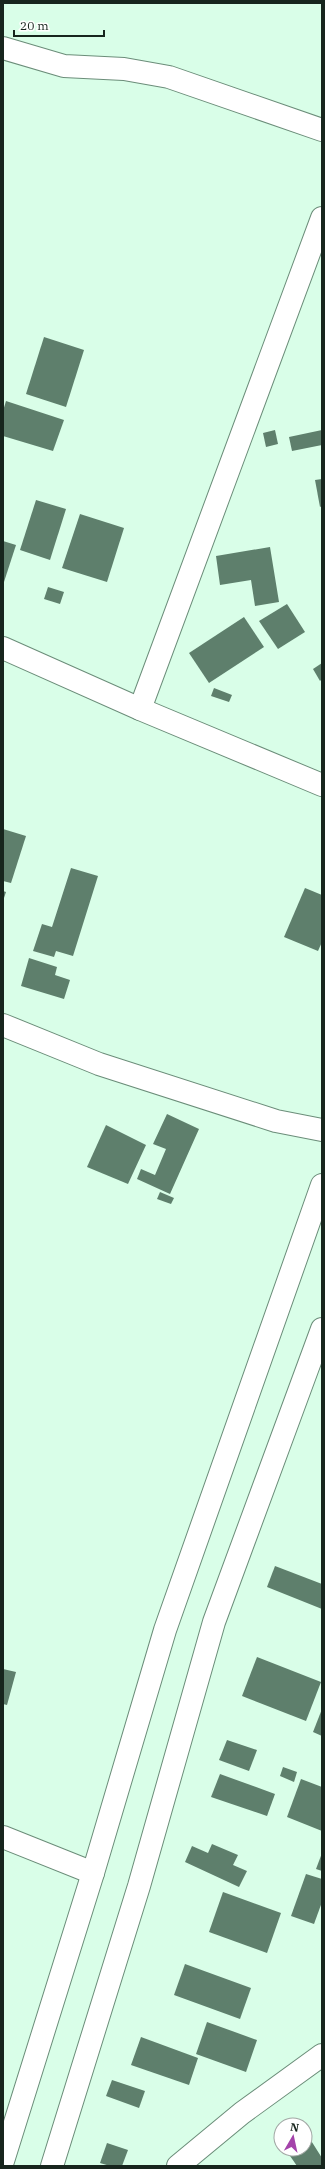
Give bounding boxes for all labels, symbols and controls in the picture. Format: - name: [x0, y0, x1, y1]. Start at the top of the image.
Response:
- scale bar: [14, 12, 104, 38]
- text: 20 m: [20, 18, 49, 33]
- north arrow: [273, 2117, 313, 2157]
- text: N: [289, 2120, 300, 2135]

